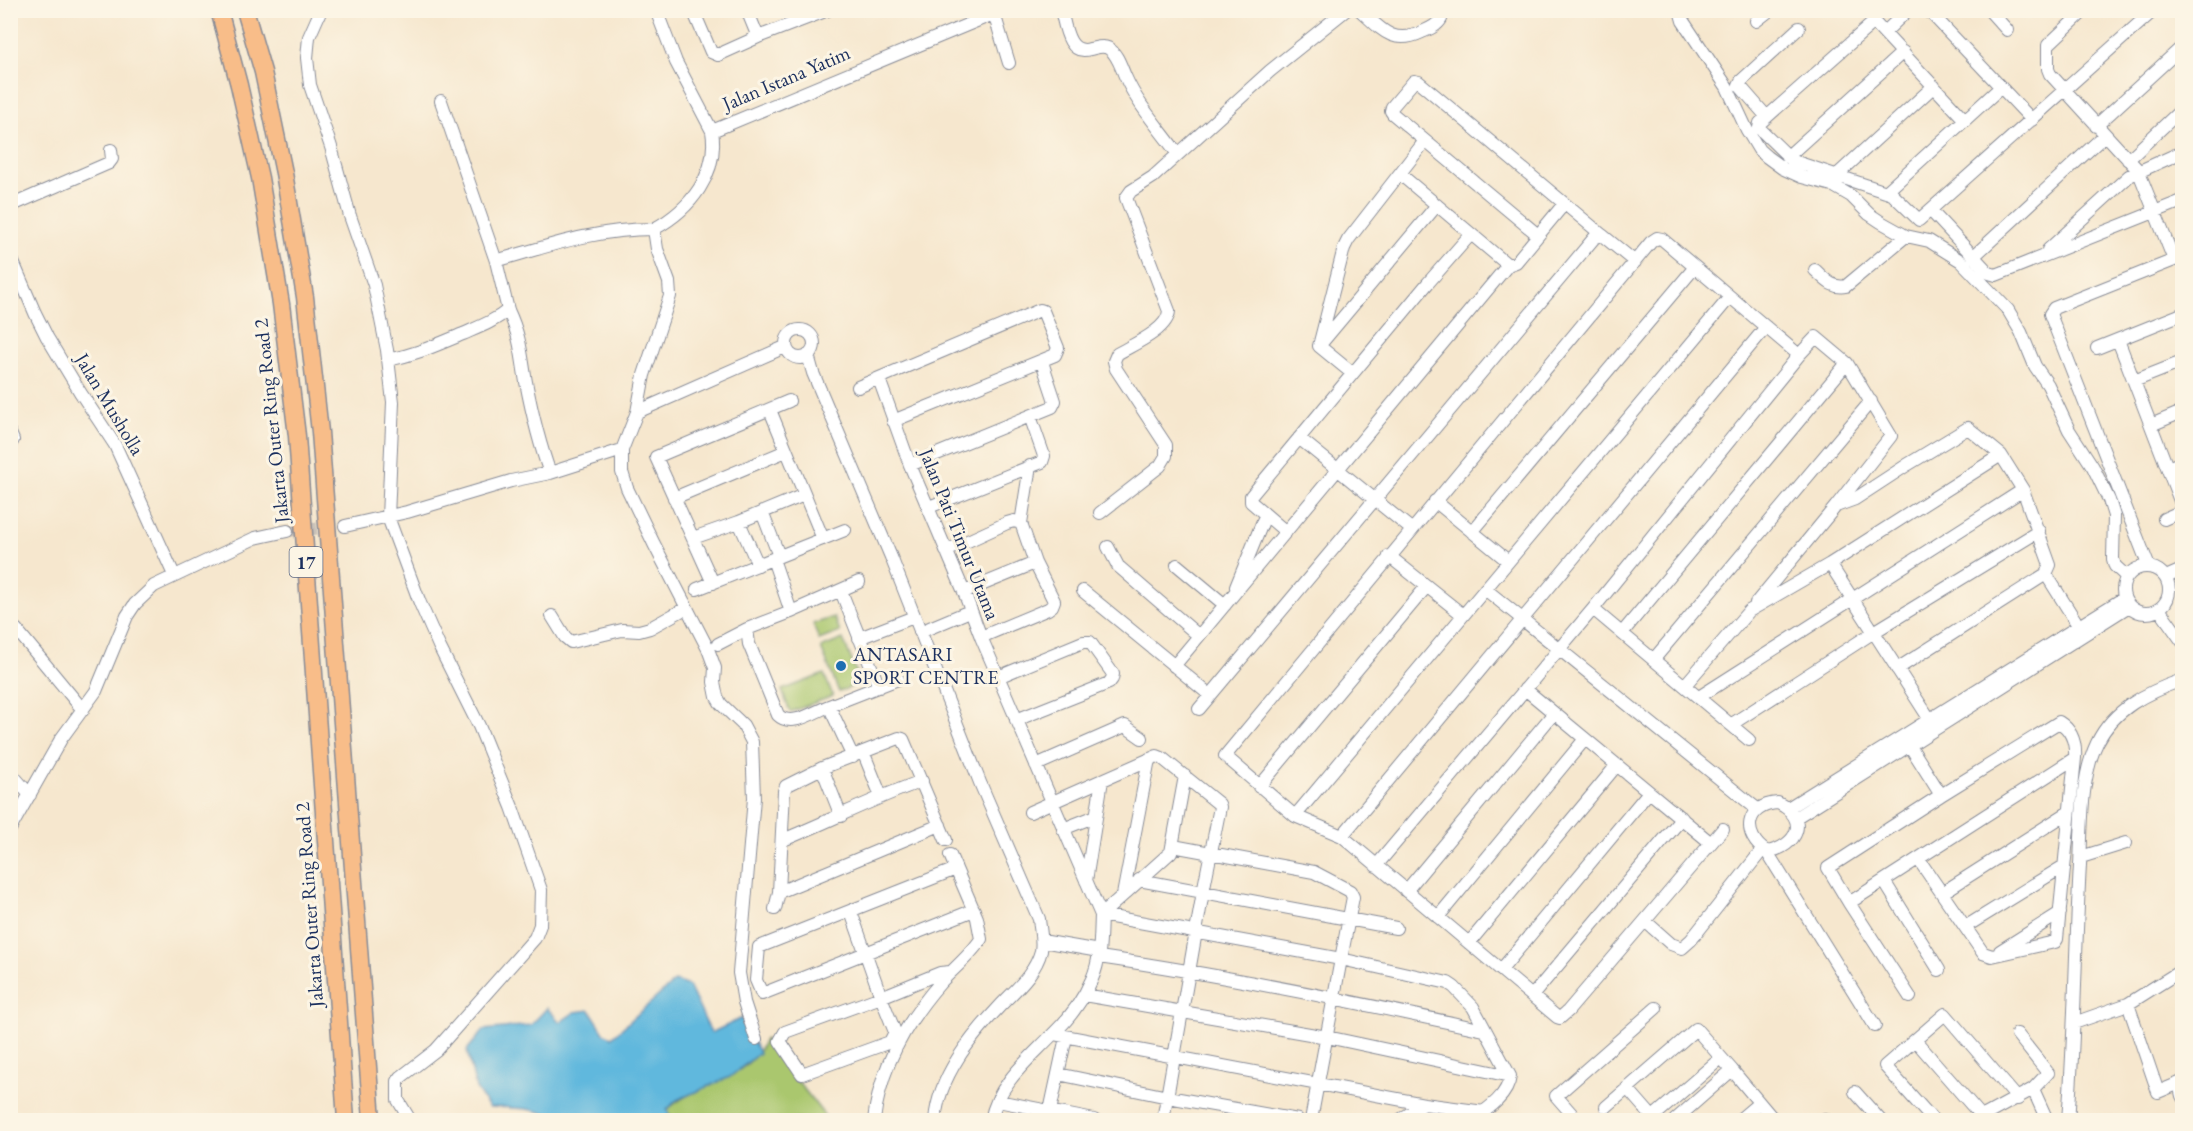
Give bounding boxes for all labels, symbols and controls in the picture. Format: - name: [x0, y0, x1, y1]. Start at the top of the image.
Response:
- street label: Jalan Istana Yatim: [716, 39, 854, 117]
- street label: Jakarta Outer Ring Road 2: [247, 317, 295, 527]
- street label: Jalan Musholla: [68, 346, 151, 460]
- street label: Jalan Pati Timur Utama: [913, 442, 1006, 624]
- road number: 17: [290, 547, 322, 577]
- place label: ANTASARI SPORT CENTRE: [852, 641, 999, 690]
- marker: ANTASARI SPORT CENTRE: [834, 659, 848, 673]
- street label: Jakarta Outer Ring Road 2: [289, 801, 329, 1010]

